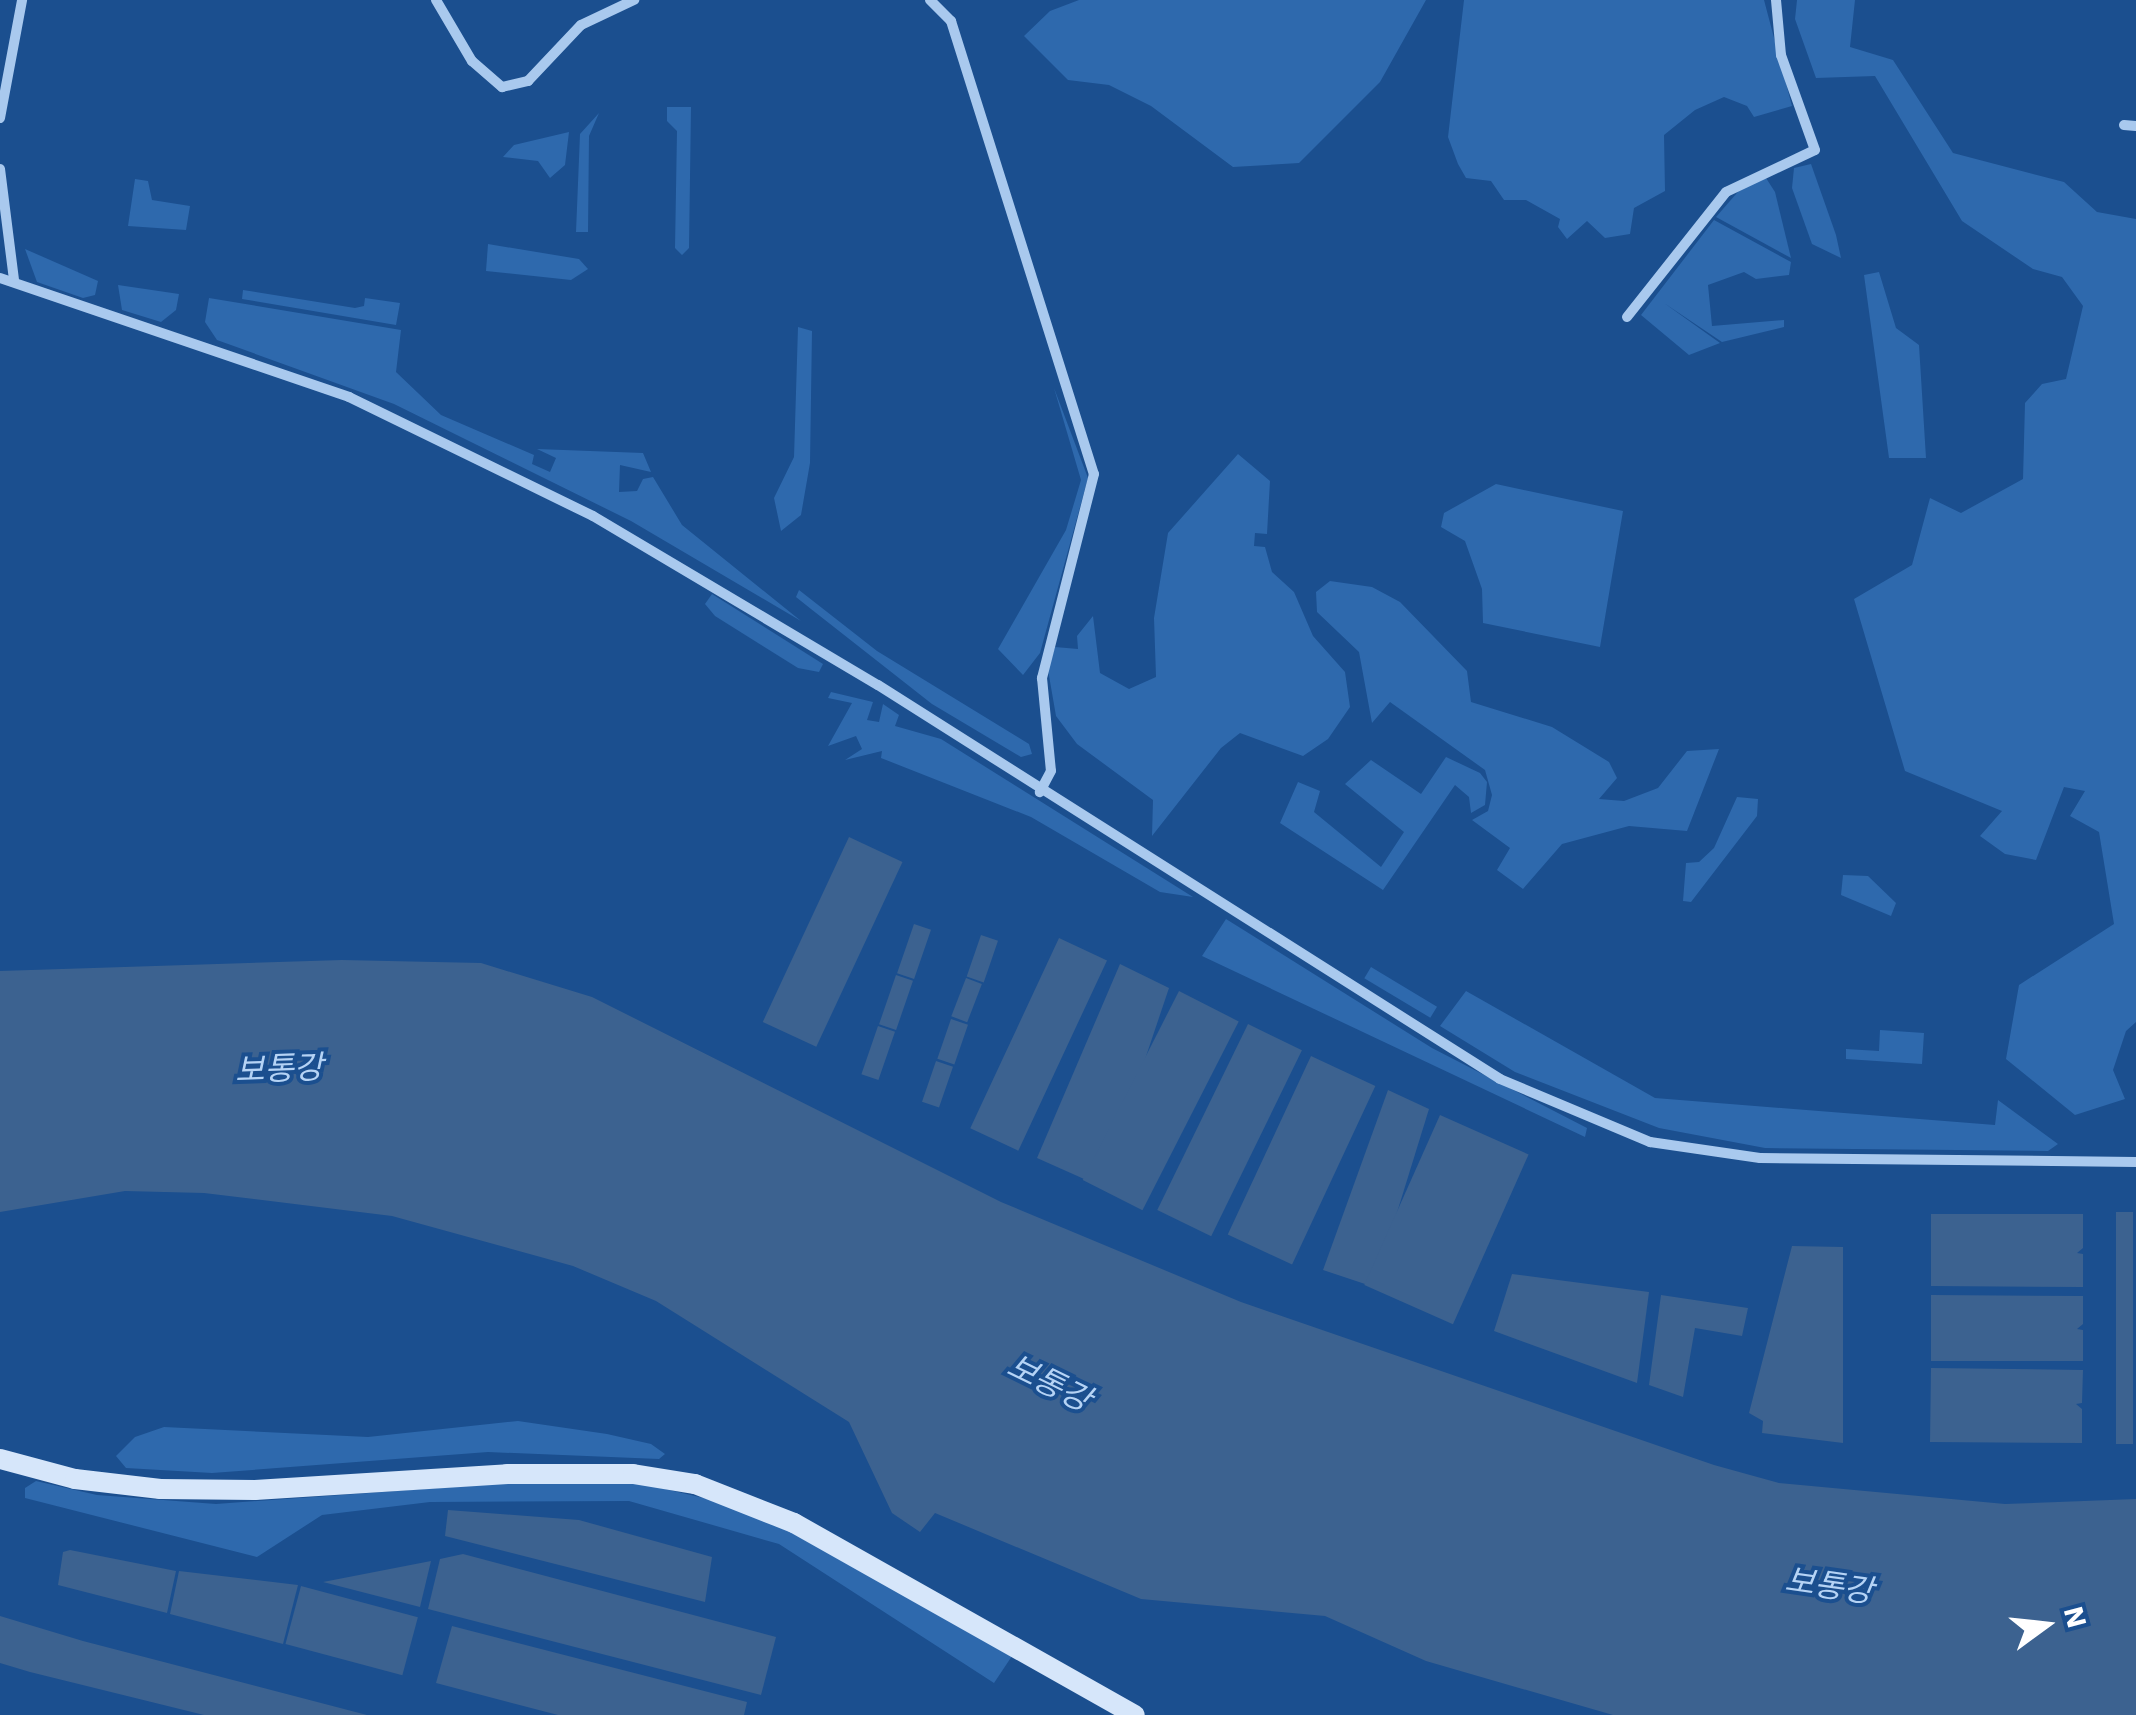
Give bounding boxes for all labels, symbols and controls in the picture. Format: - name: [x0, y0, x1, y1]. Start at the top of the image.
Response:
- water label: 보통강: [234, 1048, 324, 1090]
- water label: 보통강: [1001, 1346, 1097, 1420]
- water label: 보통강: [1783, 1561, 1875, 1611]
- north arrow: [1996, 1575, 2096, 1675]
- text: N: [2057, 1603, 2094, 1631]

